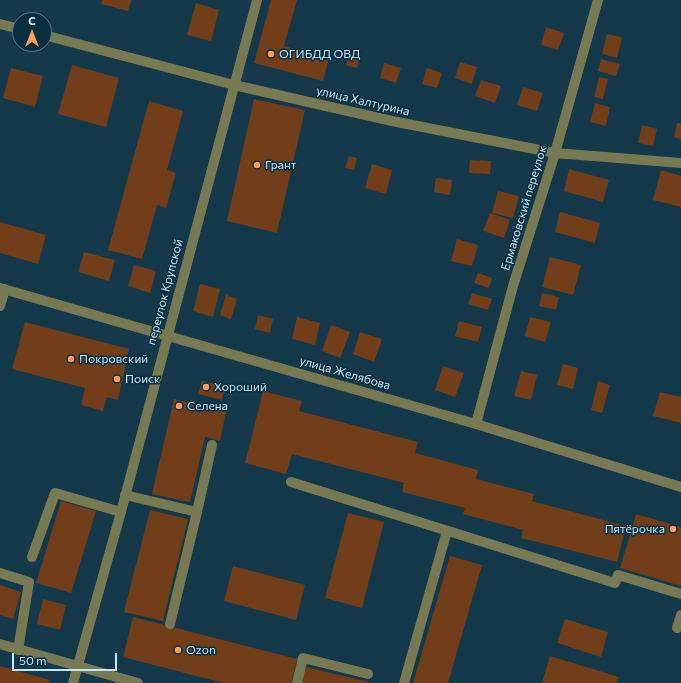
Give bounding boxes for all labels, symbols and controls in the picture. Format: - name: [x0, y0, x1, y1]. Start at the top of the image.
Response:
- north arrow: [12, 12, 52, 52]
- text: С: [28, 14, 36, 27]
- place label: ОГИБДД ОВД: [279, 47, 360, 61]
- marker: ОГИБДД ОВД: [266, 49, 276, 59]
- street label: улица Халтурина: [315, 83, 411, 119]
- street label: Ермаковский переулок: [498, 144, 550, 272]
- place label: Грант: [265, 158, 296, 172]
- marker: Грант: [252, 160, 262, 170]
- street label: переулок Крупской: [144, 237, 186, 347]
- place label: Покровский: [79, 352, 148, 366]
- street label: улица Желябова: [298, 353, 392, 393]
- marker: Покровский: [66, 354, 76, 364]
- place label: Поиск: [125, 372, 160, 386]
- marker: Поиск: [112, 374, 122, 384]
- place label: Хороший: [214, 380, 267, 394]
- marker: Хороший: [201, 382, 211, 392]
- place label: Селена: [187, 399, 228, 413]
- marker: Селена: [174, 401, 184, 411]
- place label: Пятёрочка: [605, 522, 665, 536]
- marker: Пятёрочка: [668, 524, 678, 534]
- place label: Ozon: [186, 643, 216, 657]
- scale bar: [14, 645, 119, 671]
- marker: Ozon: [173, 645, 183, 655]
- text: 50 m: [19, 653, 47, 667]

